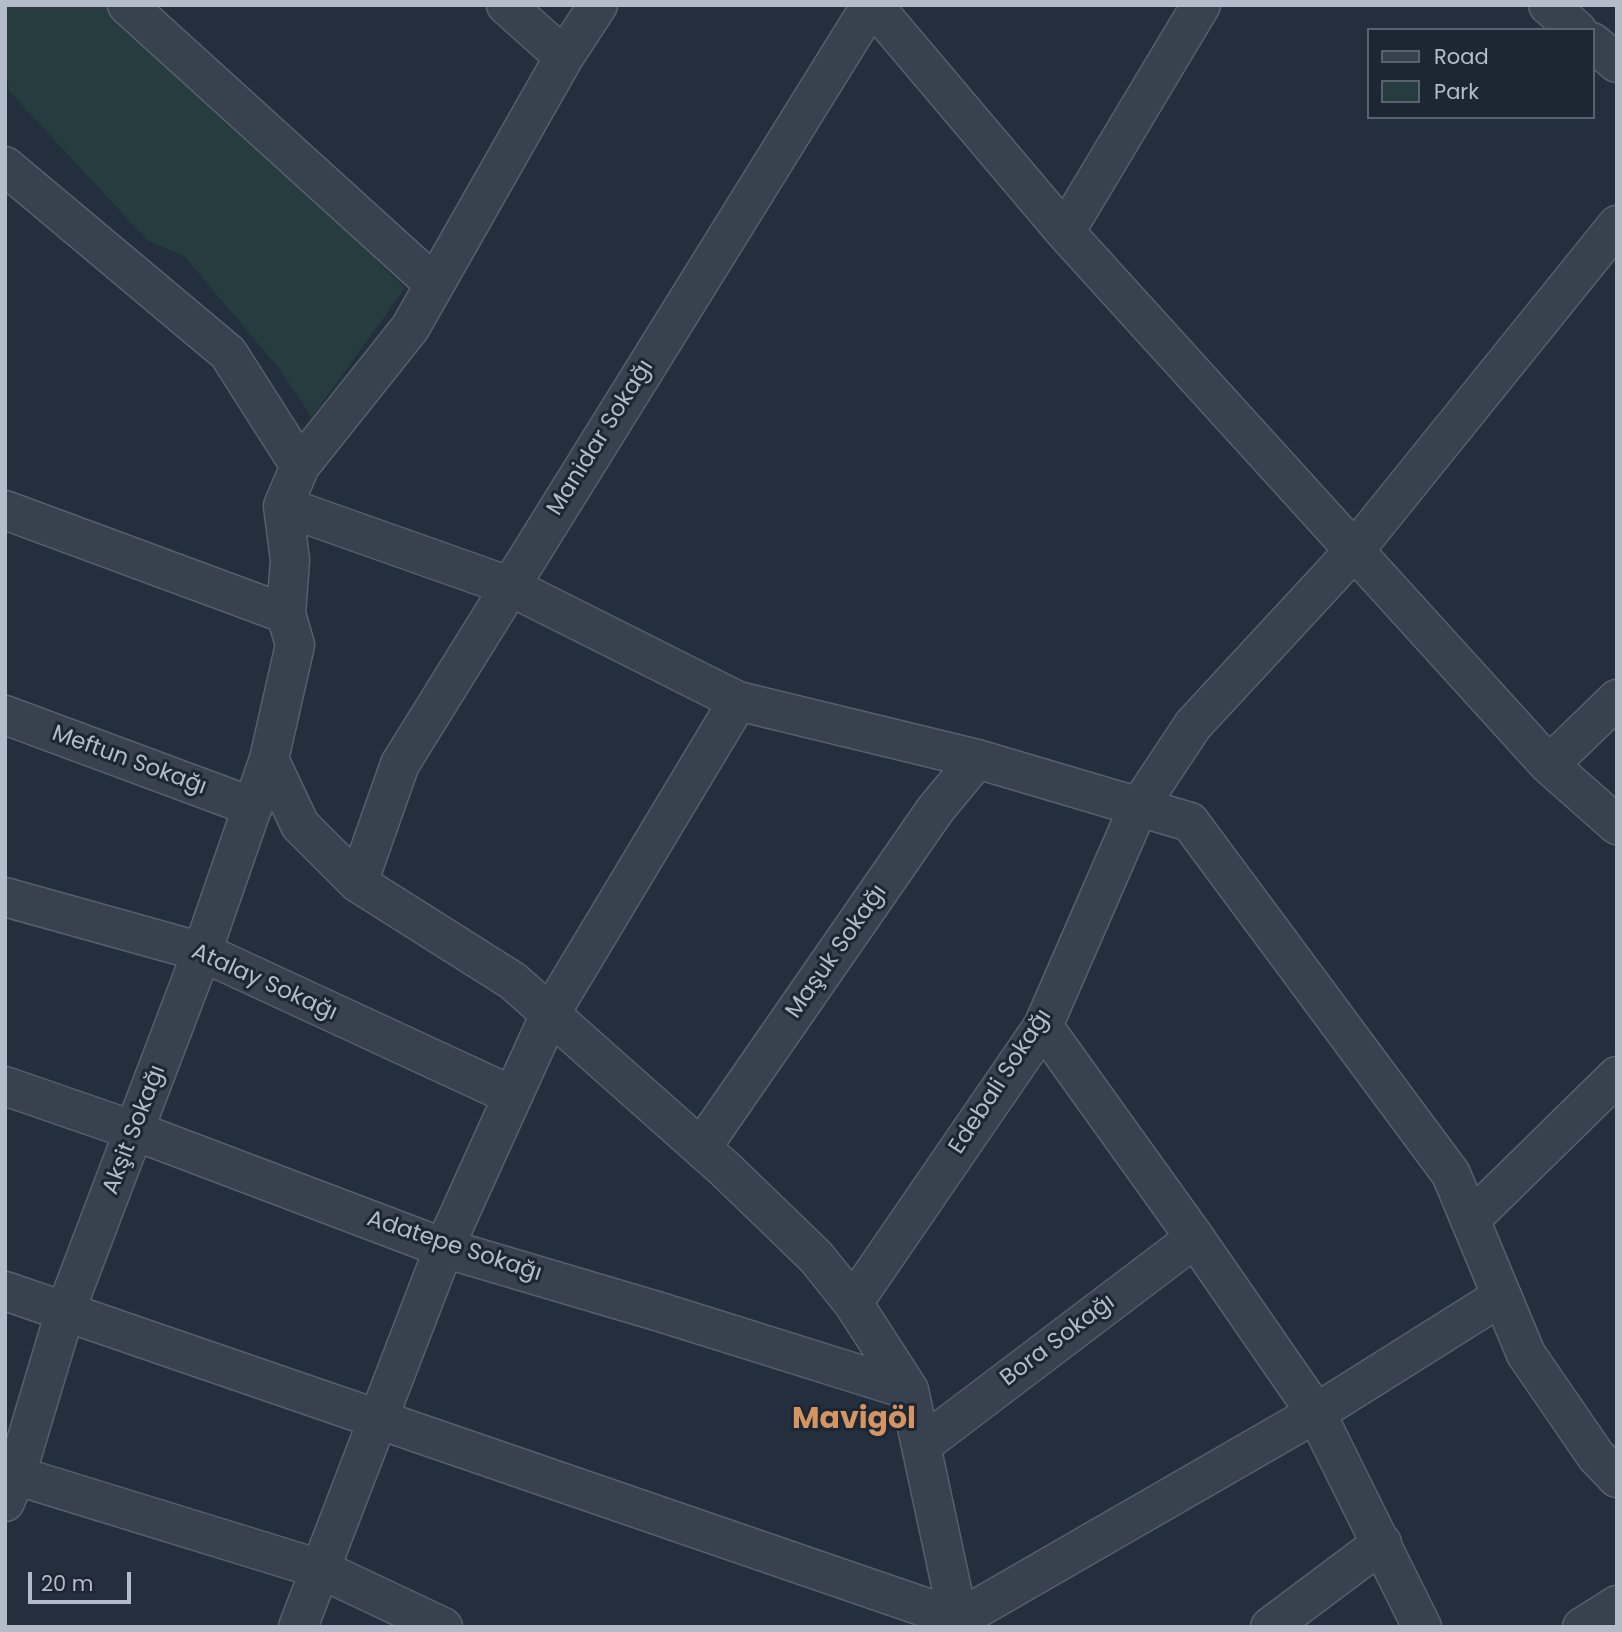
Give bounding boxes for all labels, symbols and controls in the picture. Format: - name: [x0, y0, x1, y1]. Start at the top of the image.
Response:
- legend: [1366, 28, 1594, 119]
- text: Road: [1434, 42, 1489, 71]
- text: Park: [1434, 77, 1479, 106]
- street label: Manidar Sokağı: [542, 355, 660, 521]
- street label: Meftun Sokağı: [48, 720, 210, 802]
- street label: Maşuk Sokağı: [781, 880, 893, 1024]
- street label: Atalay Sokağı: [187, 939, 341, 1027]
- street label: Edebali Sokağı: [944, 1004, 1058, 1160]
- street label: Akşit Sokağı: [98, 1061, 172, 1199]
- street label: Adatepe Sokağı: [363, 1206, 545, 1288]
- street label: Bora Sokağı: [995, 1289, 1121, 1393]
- district label: Mavigöl: [792, 1402, 916, 1438]
- scale bar: [32, 1558, 135, 1602]
- text: 20 m: [41, 1569, 94, 1598]

